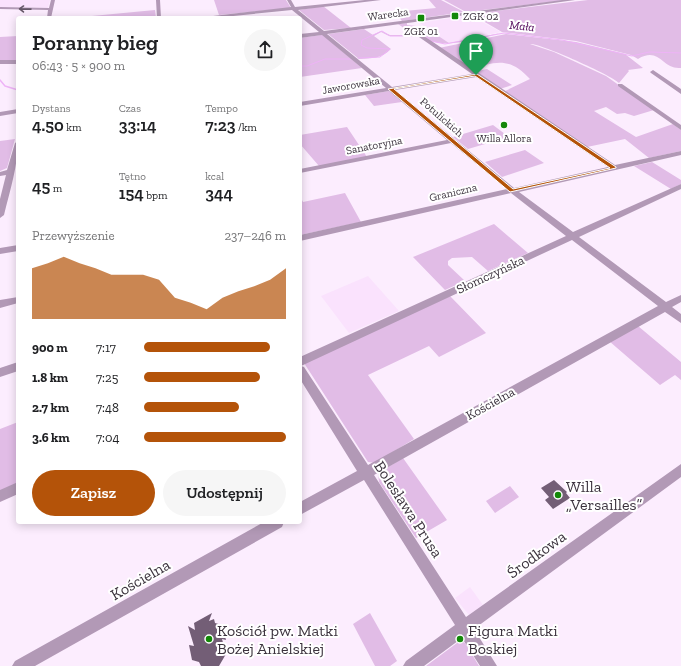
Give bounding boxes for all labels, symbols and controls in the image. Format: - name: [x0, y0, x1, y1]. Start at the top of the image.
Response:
- one-way arrow: [19, 5, 32, 12]
- street label: Warecka: [367, 5, 410, 24]
- place label: ZGK 02: [463, 10, 499, 23]
- marker: ZGK 02: [450, 11, 460, 21]
- marker: ZGK 01: [416, 13, 426, 23]
- water label: Mała: [509, 18, 535, 34]
- place label: ZGK 01: [404, 25, 439, 38]
- text: Poranny bieg: [32, 29, 158, 56]
- button: share: [244, 29, 286, 71]
- pin: [459, 34, 493, 75]
- icon: arrive: [465, 40, 487, 62]
- text: 06:43 · 5 × 900 m: [32, 58, 125, 73]
- street label: Jaworowska: [321, 74, 381, 97]
- street label: Potulickich: [417, 95, 467, 140]
- text: Dystans: [32, 102, 71, 115]
- text: Czas: [119, 102, 141, 115]
- text: Tempo: [205, 102, 238, 115]
- text: 4.50: [32, 115, 64, 135]
- text: 33:14: [119, 115, 157, 135]
- text: 7:23: [205, 115, 235, 135]
- marker: Willa Allora: [499, 120, 509, 130]
- text: km: [64, 121, 82, 134]
- text: /km: [235, 121, 257, 134]
- place label: Willa Allora: [476, 132, 532, 145]
- street label: Sanatoryjna: [345, 134, 404, 157]
- text: Tętno: [119, 170, 146, 183]
- text: kcal: [205, 170, 224, 183]
- text: 45: [32, 176, 50, 196]
- street label: Graniczna: [428, 181, 479, 204]
- text: m: [50, 182, 62, 195]
- text: 154: [119, 183, 144, 203]
- text: 344: [205, 183, 233, 203]
- text: bpm: [144, 189, 168, 202]
- text: Przewyższenie: [32, 228, 115, 243]
- text: 237–246 m: [224, 228, 286, 243]
- street label: Słomczyńska: [454, 252, 527, 297]
- text: 900 m: [32, 340, 68, 355]
- text: 7:17: [96, 340, 116, 355]
- text: 1.8 km: [32, 370, 68, 385]
- text: 7:25: [96, 370, 118, 385]
- street label: Kościelna: [463, 384, 518, 423]
- text: 2.7 km: [32, 400, 69, 415]
- text: 7:48: [96, 400, 119, 415]
- text: 3.6 km: [32, 430, 70, 445]
- text: 7:04: [96, 430, 120, 445]
- street label: Bolesława Prusa: [370, 457, 447, 562]
- button: Zapisz: [32, 470, 155, 516]
- button: Udostępnij: [163, 470, 286, 516]
- place label: Willa „Versailles”: [566, 477, 642, 514]
- marker: Willa „Versailles”: [553, 490, 563, 500]
- street label: Środkowa: [503, 526, 570, 582]
- street label: Kościelna: [107, 555, 174, 604]
- place label: Kościół pw. Matki Bożej Anielskiej: [217, 621, 338, 658]
- place label: Figura Matki Boskiej: [468, 621, 558, 658]
- marker: Kościół pw. Matki Bożej Anielskiej: [204, 634, 214, 644]
- marker: Figura Matki Boskiej: [455, 634, 465, 644]

